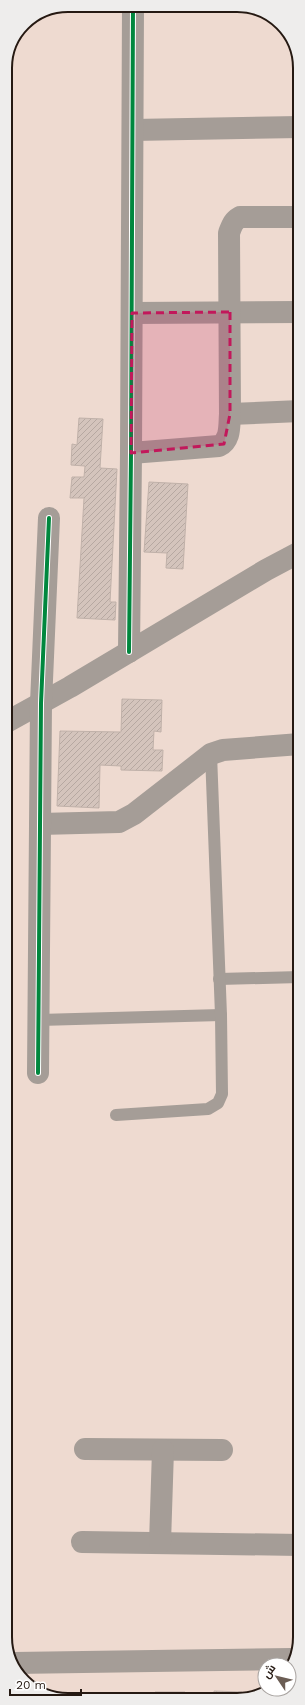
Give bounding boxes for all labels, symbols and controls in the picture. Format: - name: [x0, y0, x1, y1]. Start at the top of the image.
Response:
- north arrow: [257, 1657, 297, 1697]
- text: ش: [260, 1662, 279, 1681]
- scale bar: [10, 1671, 81, 1697]
- text: 20 m: [16, 1678, 46, 1692]

